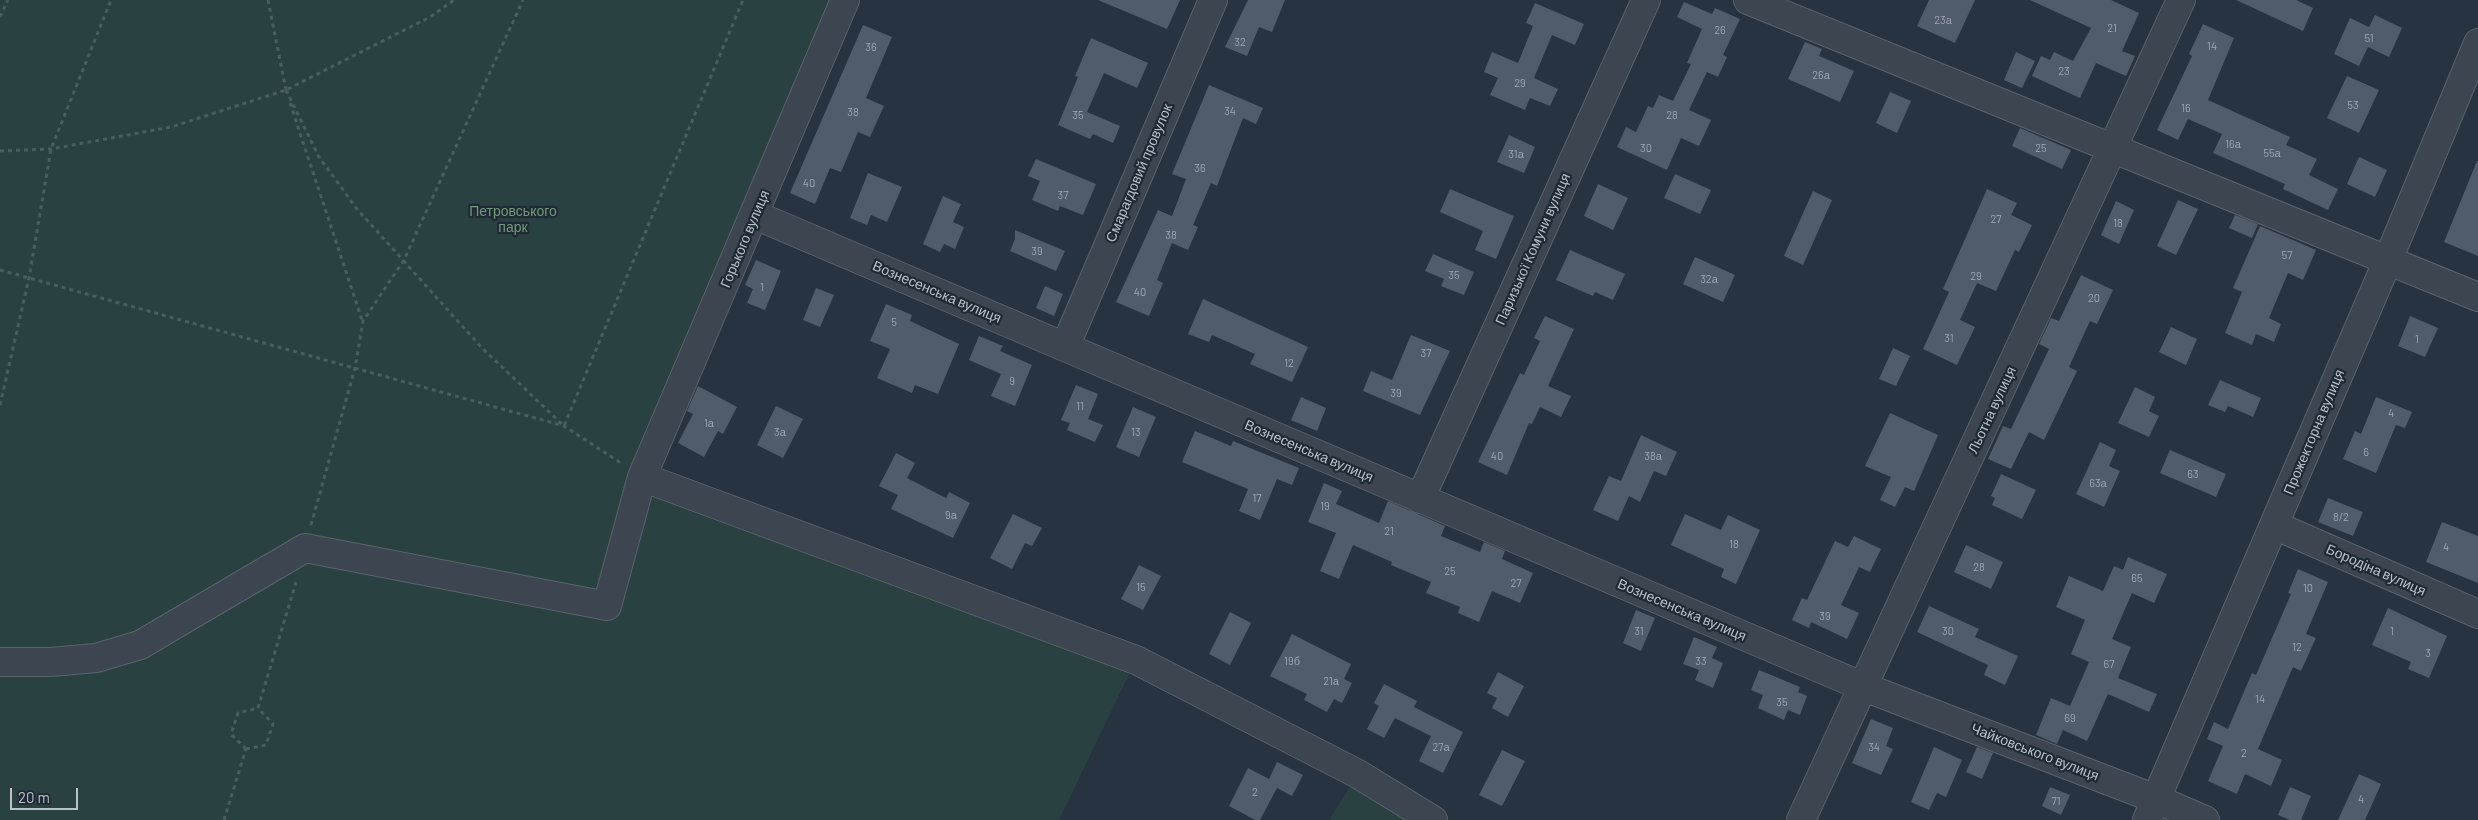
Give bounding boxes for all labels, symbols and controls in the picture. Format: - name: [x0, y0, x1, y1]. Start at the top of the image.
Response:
- house number: 23а: [1934, 13, 1952, 27]
- house number: 21: [2107, 21, 2117, 35]
- house number: 26: [1714, 23, 1726, 37]
- house number: 51: [2364, 31, 2374, 45]
- house number: 32: [1234, 35, 1246, 49]
- house number: 14: [2207, 39, 2217, 53]
- house number: 36: [865, 40, 877, 54]
- house number: 23: [2058, 64, 2070, 78]
- house number: 26а: [1812, 68, 1830, 82]
- house number: 29: [1514, 76, 1526, 90]
- house number: 53: [2347, 98, 2359, 112]
- street label: Смарагдовий провулок: [1102, 101, 1176, 245]
- house number: 16: [2181, 101, 2191, 115]
- house number: 34: [1224, 104, 1236, 118]
- house number: 38: [847, 105, 859, 119]
- house number: 35: [1072, 108, 1084, 122]
- house number: 28: [1666, 108, 1678, 122]
- house number: 16а: [2225, 137, 2241, 151]
- house number: 30: [1640, 141, 1652, 155]
- house number: 25: [2035, 141, 2047, 155]
- house number: 55а: [2263, 146, 2281, 160]
- house number: 31а: [1508, 147, 1524, 161]
- house number: 36: [1194, 161, 1206, 175]
- street label: Паризької Комуни вулиця: [1492, 170, 1574, 328]
- house number: 40: [803, 176, 815, 190]
- street label: Горького вулиця: [717, 188, 773, 290]
- house number: 37: [1058, 188, 1068, 202]
- park label: Петровського парк: [469, 203, 557, 236]
- house number: 27: [1990, 212, 2002, 226]
- house number: 18: [2113, 216, 2123, 230]
- house number: 38: [1165, 228, 1177, 242]
- house number: 39: [1031, 244, 1043, 258]
- house number: 57: [2282, 248, 2292, 262]
- street label: Вознесенська вулиця: [870, 257, 1004, 327]
- house number: 35: [1448, 268, 1460, 282]
- house number: 29: [1970, 269, 1982, 283]
- house number: 32а: [1700, 272, 1718, 286]
- house number: 1: [760, 280, 764, 294]
- house number: 40: [1134, 285, 1146, 299]
- house number: 20: [2088, 291, 2100, 305]
- house number: 5: [891, 315, 897, 329]
- house number: 31: [1944, 331, 1954, 345]
- house number: 1: [2415, 332, 2419, 346]
- house number: 37: [1421, 346, 1431, 360]
- house number: 12: [1284, 356, 1294, 370]
- street label: Льотна вулиця: [1965, 364, 2019, 456]
- street label: Прожекторна вулиця: [2280, 367, 2348, 497]
- house number: 9: [1009, 374, 1015, 388]
- house number: 39: [1390, 386, 1402, 400]
- house number: 11: [1076, 399, 1084, 413]
- house number: 4: [2388, 406, 2394, 420]
- house number: 1а: [704, 416, 714, 430]
- street label: Вознесенська вулиця: [1242, 416, 1376, 486]
- house number: 3а: [774, 425, 786, 439]
- house number: 13: [1131, 425, 1141, 439]
- house number: 6: [2363, 445, 2369, 459]
- house number: 40: [1491, 449, 1503, 463]
- house number: 38а: [1644, 449, 1662, 463]
- house number: 63: [2187, 467, 2199, 481]
- house number: 63а: [2089, 476, 2107, 490]
- house number: 17: [1252, 491, 1262, 505]
- house number: 19: [1320, 499, 1330, 513]
- house number: 9а: [945, 508, 957, 522]
- house number: 8/2: [2333, 510, 2349, 524]
- house number: 21: [1384, 524, 1394, 538]
- house number: 18: [1729, 537, 1739, 551]
- house number: 4: [2443, 540, 2449, 554]
- street label: Бородіна вулиця: [2324, 541, 2428, 599]
- house number: 28: [1973, 560, 1985, 574]
- house number: 25: [1444, 564, 1456, 578]
- house number: 65: [2131, 571, 2143, 585]
- street label: Вознесенська вулиця: [1615, 575, 1749, 645]
- house number: 27: [1510, 576, 1522, 590]
- house number: 15: [1136, 580, 1146, 594]
- house number: 10: [2303, 581, 2313, 595]
- house number: 39: [1819, 609, 1831, 623]
- house number: 31: [1634, 624, 1644, 638]
- house number: 30: [1942, 624, 1954, 638]
- house number: 1: [2390, 624, 2394, 638]
- house number: 12: [2292, 640, 2302, 654]
- house number: 3: [2425, 646, 2431, 660]
- house number: 19б: [1284, 654, 1300, 668]
- house number: 33: [1695, 654, 1707, 668]
- house number: 67: [2104, 657, 2114, 671]
- house number: 21а: [1323, 674, 1339, 688]
- house number: 14: [2255, 692, 2265, 706]
- house number: 35: [1776, 695, 1788, 709]
- house number: 69: [2064, 711, 2076, 725]
- street label: Чайковського вулиця: [1969, 720, 2101, 784]
- house number: 27а: [1432, 740, 1450, 754]
- house number: 34: [1868, 740, 1880, 754]
- house number: 2: [2241, 746, 2247, 760]
- scale bar: [12, 778, 80, 810]
- house number: 2: [1252, 785, 1258, 799]
- text: 20 m: [18, 788, 50, 806]
- house number: 4: [2358, 792, 2364, 806]
- house number: 71: [2051, 794, 2061, 808]

